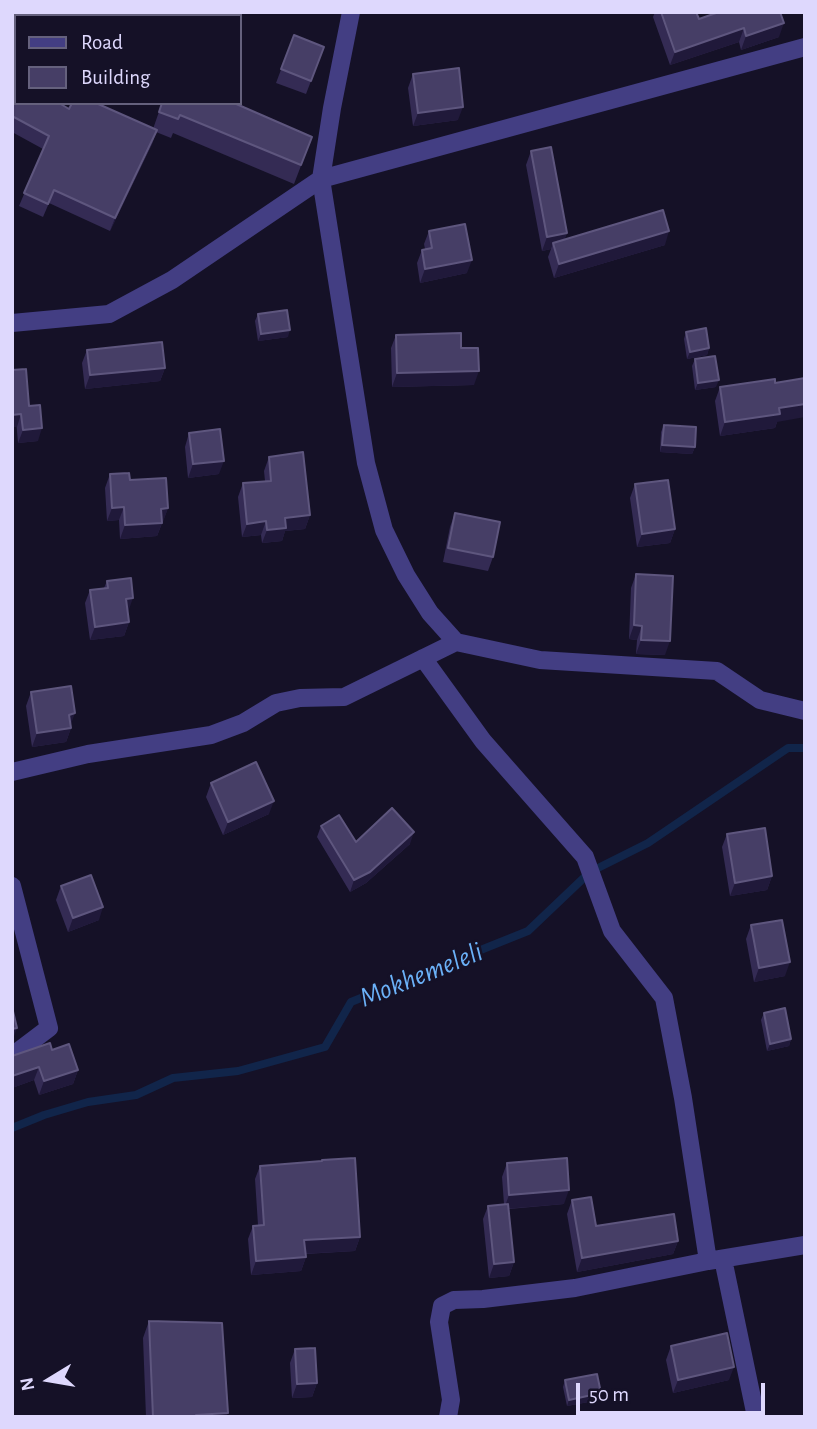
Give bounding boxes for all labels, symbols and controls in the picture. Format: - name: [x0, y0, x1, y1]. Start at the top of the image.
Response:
- legend: [14, 14, 242, 105]
- text: Road: [81, 32, 123, 53]
- text: Building: [81, 67, 150, 88]
- water label: Mokhemeleli: [355, 935, 487, 1015]
- north arrow: [14, 1345, 84, 1415]
- scale bar: [579, 1370, 768, 1414]
- text: N: [17, 1376, 38, 1392]
- text: 50 m: [589, 1384, 629, 1405]

